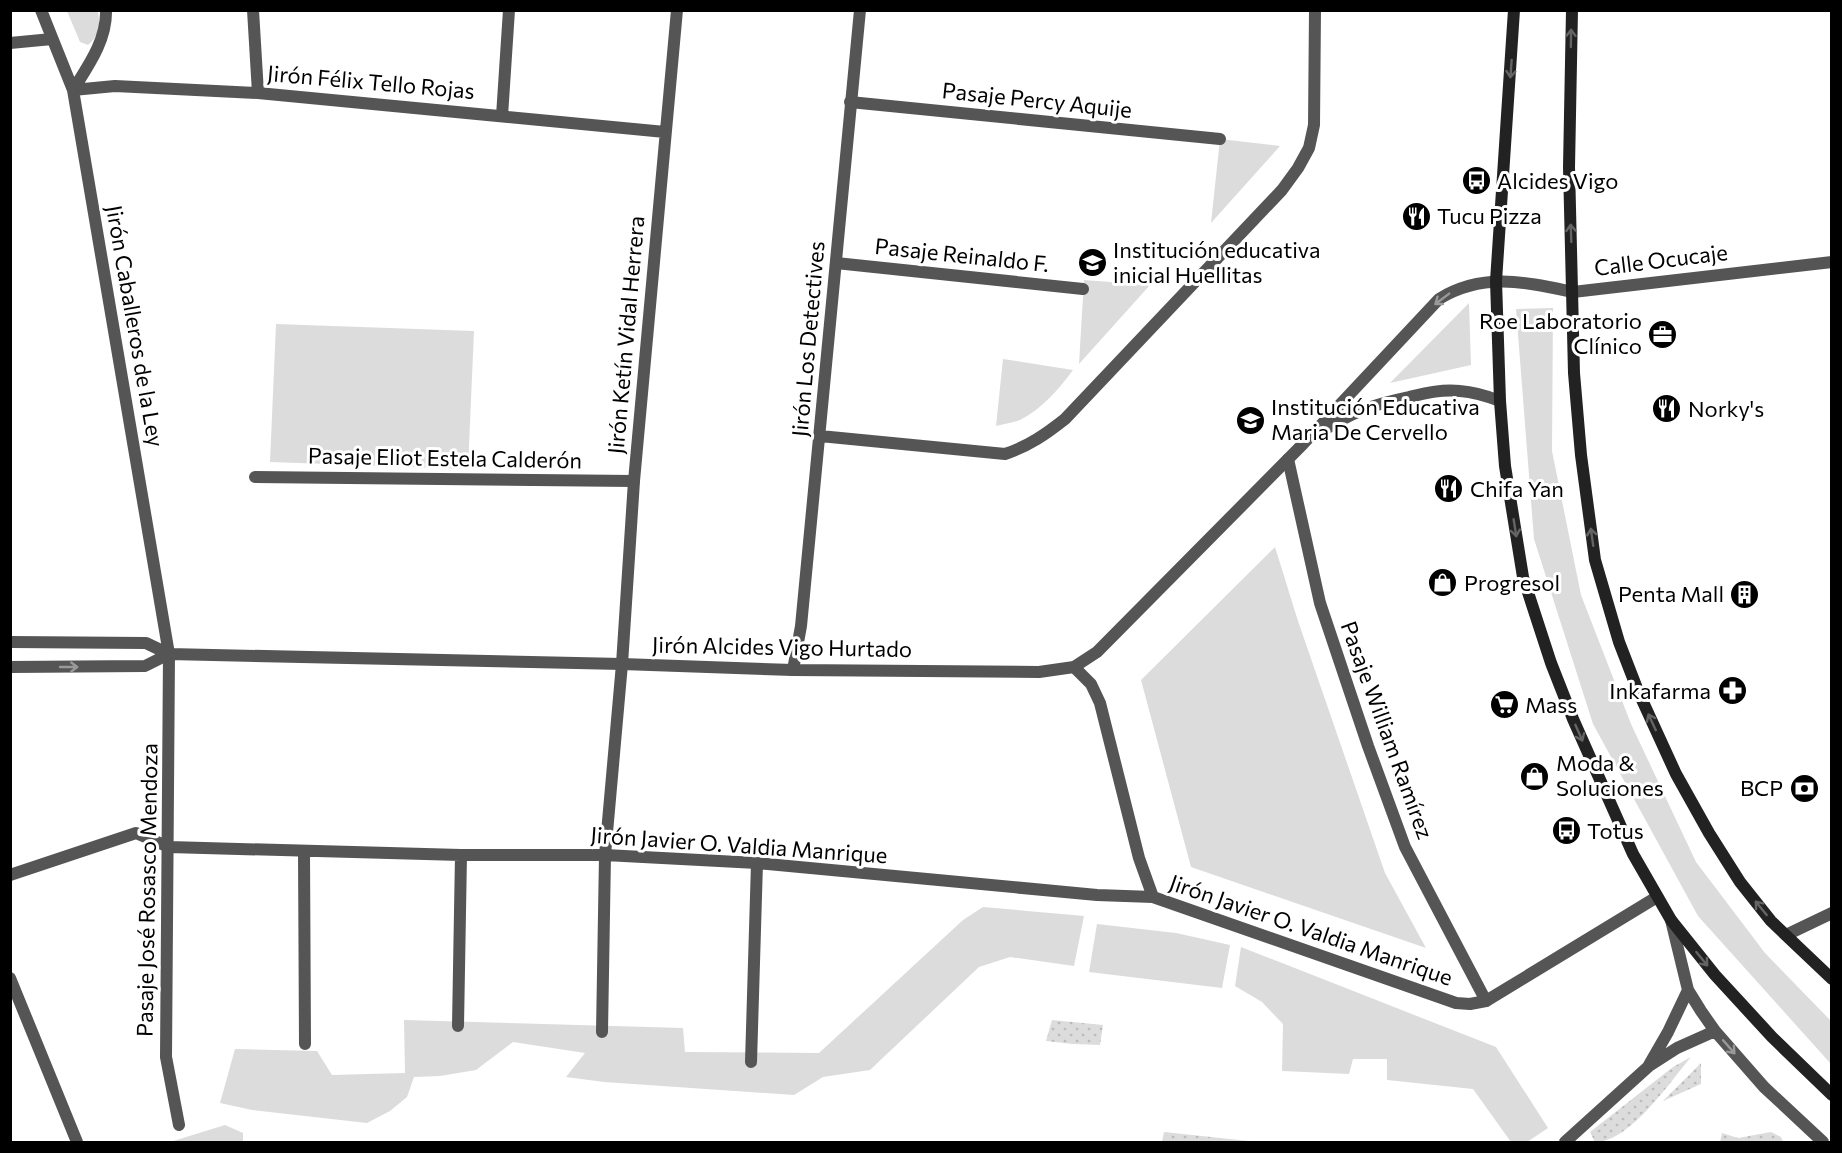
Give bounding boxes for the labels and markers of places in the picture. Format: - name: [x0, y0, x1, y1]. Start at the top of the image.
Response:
- bus stop icon: Alcides Vigo: [1460, 165, 1492, 197]
- place label: Alcides Vigo: [1497, 167, 1618, 194]
- restaurant icon: Tucu Pizza: [1400, 200, 1432, 232]
- place label: Tucu Pizza: [1437, 202, 1542, 229]
- place label: Institución educativa inicial Huellitas: [1113, 236, 1320, 288]
- school or university icon: Institución educativa inicial Huellitas: [1076, 247, 1108, 279]
- place label: Roe Laboratorio Clínico: [1479, 307, 1642, 359]
- office icon: Roe Laboratorio Clínico: [1647, 318, 1679, 350]
- place label: Institución Educativa Maria De Cervello: [1271, 393, 1480, 445]
- restaurant icon: Norky's: [1651, 393, 1683, 425]
- place label: Norky's: [1688, 395, 1764, 422]
- school or university icon: Institución Educativa Maria De Cervello: [1234, 404, 1266, 436]
- restaurant icon: Chifa Yan: [1433, 473, 1465, 505]
- place label: Chifa Yan: [1470, 475, 1564, 502]
- shop icon: Progresol: [1427, 567, 1459, 599]
- place label: Progresol: [1464, 569, 1560, 596]
- building icon: Penta Mall: [1729, 578, 1761, 610]
- place label: Penta Mall: [1618, 580, 1724, 607]
- pharmacy icon: Inkafarma: [1716, 675, 1748, 707]
- place label: Inkafarma: [1609, 677, 1711, 704]
- supermarket icon: Mass: [1488, 689, 1520, 721]
- place label: Mass: [1525, 691, 1577, 718]
- place label: Moda & Soluciones: [1556, 749, 1664, 801]
- shop icon: Moda & Soluciones: [1519, 760, 1551, 792]
- bank icon: BCP: [1788, 772, 1820, 804]
- place label: BCP: [1740, 774, 1783, 801]
- bus stop icon: Totus: [1550, 815, 1582, 847]
- place label: Totus: [1587, 817, 1644, 844]

